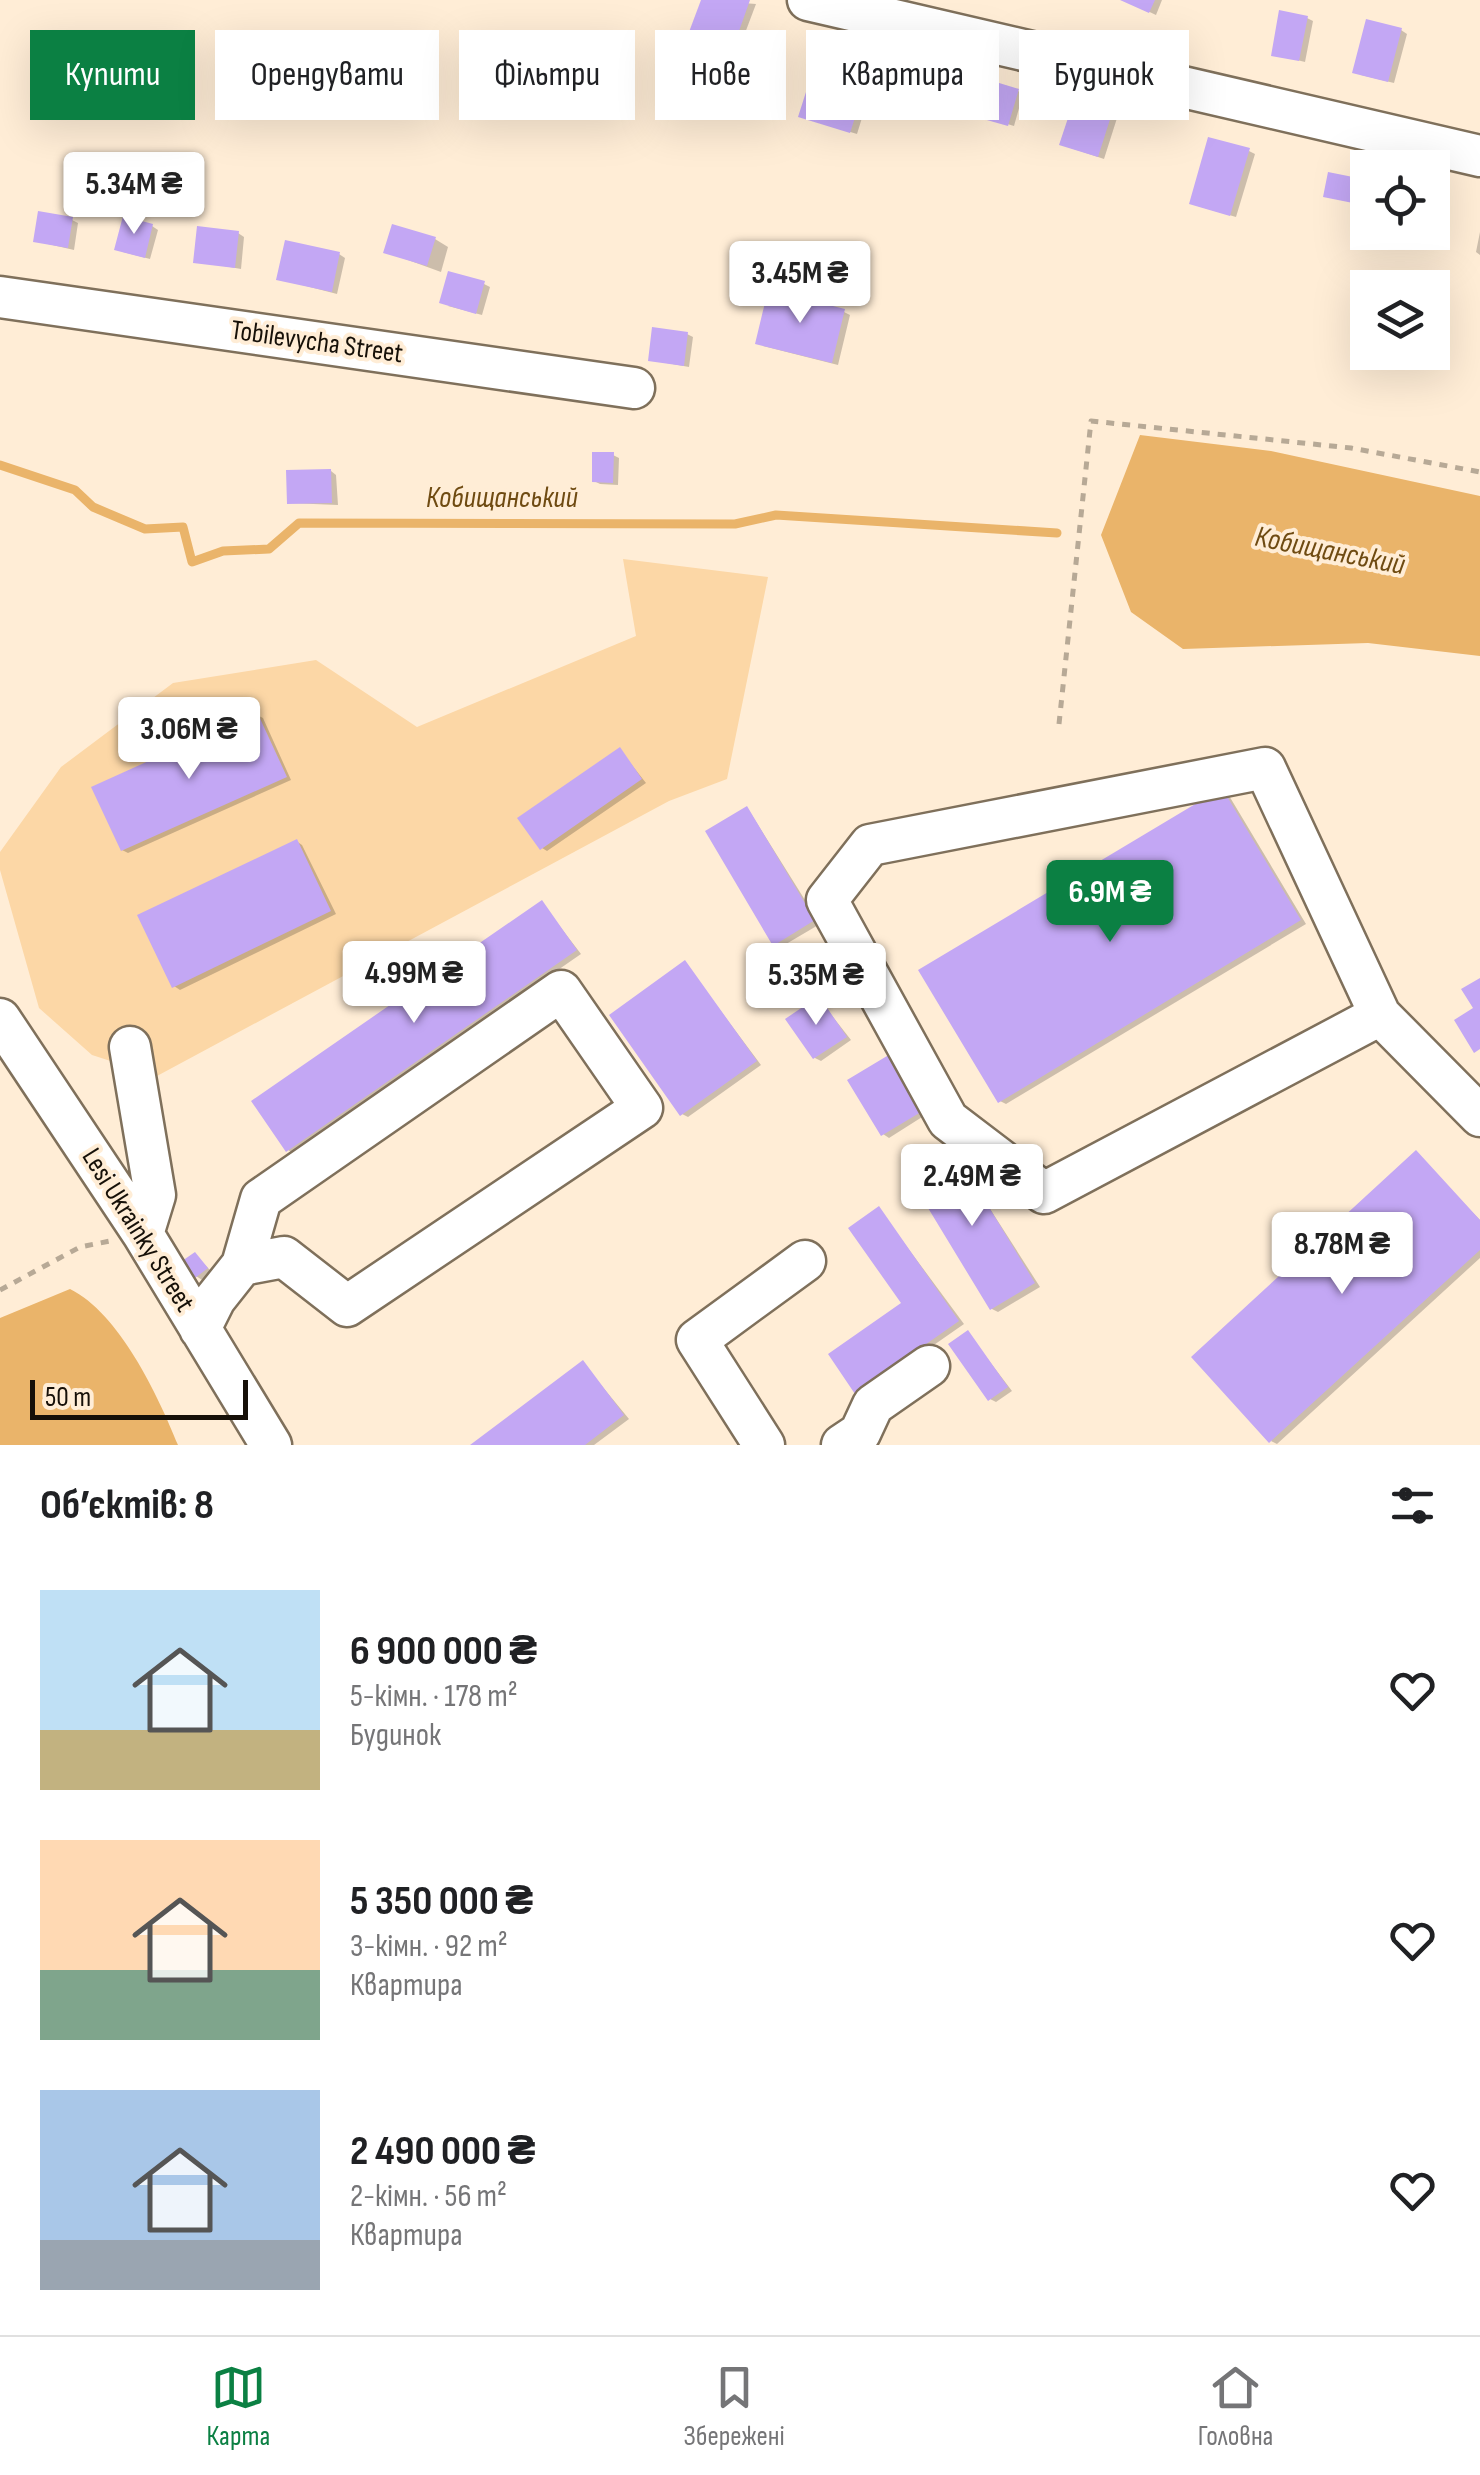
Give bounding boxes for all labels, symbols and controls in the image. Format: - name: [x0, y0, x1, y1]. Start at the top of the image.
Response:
- chip: Купити: [30, 30, 195, 120]
- chip: Орендувати: [215, 30, 439, 120]
- chip: Фільтри: [459, 30, 635, 120]
- chip: Нове: [655, 30, 786, 120]
- chip: Квартира: [806, 30, 999, 120]
- chip: Будинок: [1019, 30, 1189, 120]
- map controls: [1350, 150, 1450, 370]
- button: locate: [1350, 150, 1450, 250]
- pin: 5.34M ₴: [42, 152, 226, 237]
- text: 5.34M ₴: [85, 165, 183, 204]
- pin: 3.45M ₴: [708, 241, 892, 326]
- text: 3.45M ₴: [751, 254, 849, 293]
- button: layers: [1350, 270, 1450, 370]
- street label: Tobilevycha Street: [229, 314, 405, 370]
- water label: Кобищанський: [426, 480, 579, 516]
- water label: Кобищанський: [1252, 519, 1409, 583]
- pin: 3.06M ₴: [97, 697, 281, 782]
- text: 3.06M ₴: [140, 710, 238, 749]
- pin: 6.9M ₴: [1029, 860, 1191, 945]
- text: 6.9M ₴: [1068, 873, 1152, 912]
- pin: 4.99M ₴: [322, 941, 506, 1026]
- pin: 5.35M ₴: [724, 943, 908, 1028]
- text: 4.99M ₴: [365, 954, 463, 993]
- text: 5.35M ₴: [768, 956, 864, 995]
- street label: Lesi Ukrainky Street: [75, 1142, 201, 1318]
- pin: 2.49M ₴: [880, 1144, 1064, 1229]
- text: 2.49M ₴: [923, 1157, 1021, 1196]
- pin: 8.78M ₴: [1250, 1212, 1434, 1297]
- text: 8.78M ₴: [1294, 1225, 1390, 1264]
- scale bar: [30, 1375, 248, 1420]
- text: 50 m: [45, 1381, 91, 1414]
- icon: filters: [1385, 1478, 1440, 1533]
- text: Об’єктів: 8: [40, 1480, 214, 1531]
- text: 6 900 000 ₴: [350, 1626, 537, 1677]
- icon: home: [120, 1630, 240, 1750]
- icon: heart: [1385, 1663, 1440, 1718]
- text: 5-кімн. · 178 m²: [350, 1677, 518, 1716]
- text: Будинок: [350, 1716, 441, 1755]
- text: 5 350 000 ₴: [350, 1876, 533, 1927]
- icon: home: [120, 1880, 240, 2000]
- icon: heart: [1385, 1913, 1440, 1968]
- text: 3-кімн. · 92 m²: [350, 1927, 508, 1966]
- text: Квартира: [350, 1966, 462, 2005]
- text: 2 490 000 ₴: [350, 2126, 536, 2177]
- icon: home: [120, 2130, 240, 2250]
- icon: heart: [1385, 2163, 1440, 2218]
- text: 2-кімн. · 56 m²: [350, 2177, 507, 2216]
- text: Квартира: [350, 2216, 462, 2255]
- tab: Карта: [207, 2360, 270, 2453]
- tab: Збережені: [683, 2360, 785, 2453]
- tab: Головна: [1198, 2360, 1273, 2453]

